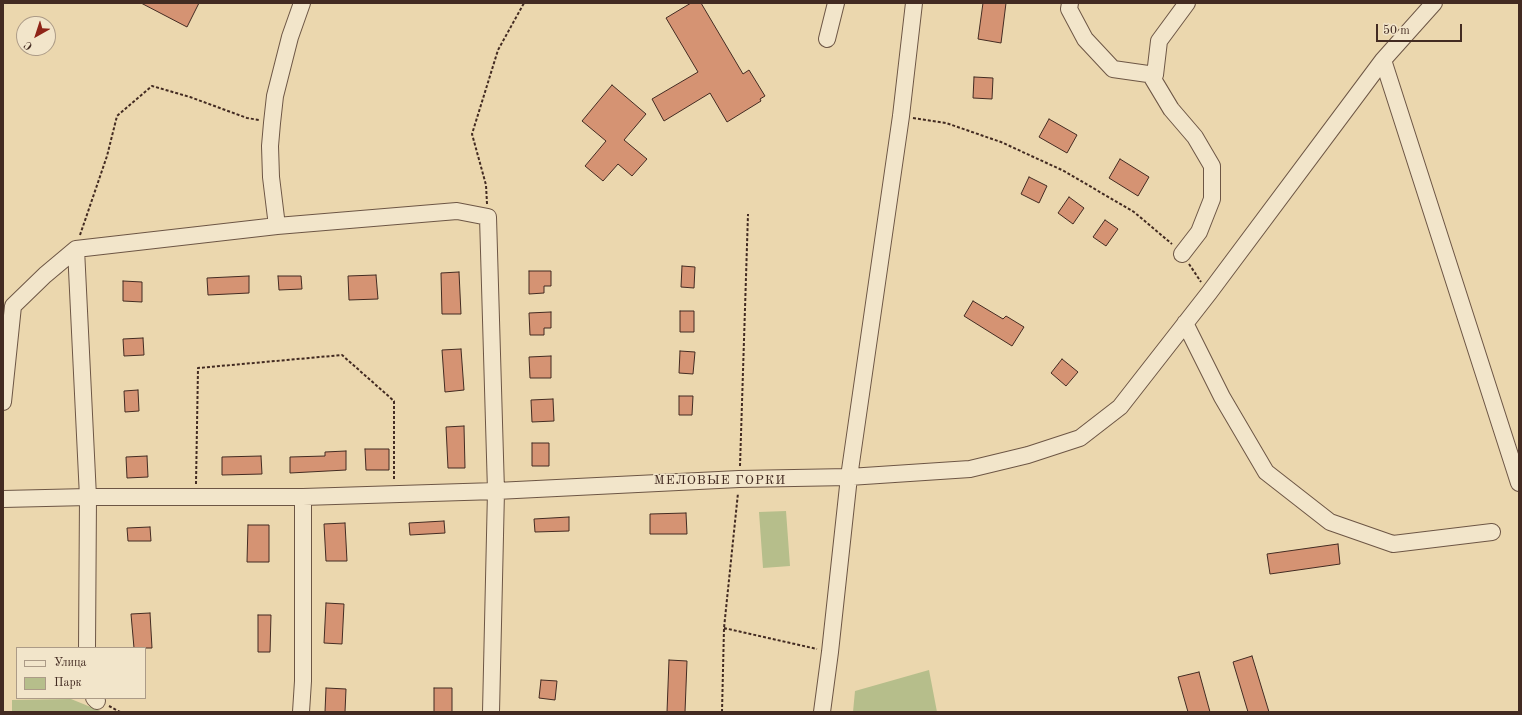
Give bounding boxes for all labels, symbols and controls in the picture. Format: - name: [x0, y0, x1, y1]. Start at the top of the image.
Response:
- north arrow: [16, 16, 56, 56]
- scale bar: [1378, 16, 1464, 42]
- text: 50 m: [1383, 25, 1410, 37]
- text: С: [22, 38, 35, 52]
- district label: МЕЛОВЫЕ ГОРКИ: [654, 473, 786, 489]
- legend: [16, 647, 146, 699]
- text: Улица: [54, 657, 87, 669]
- text: Парк: [54, 677, 82, 689]

